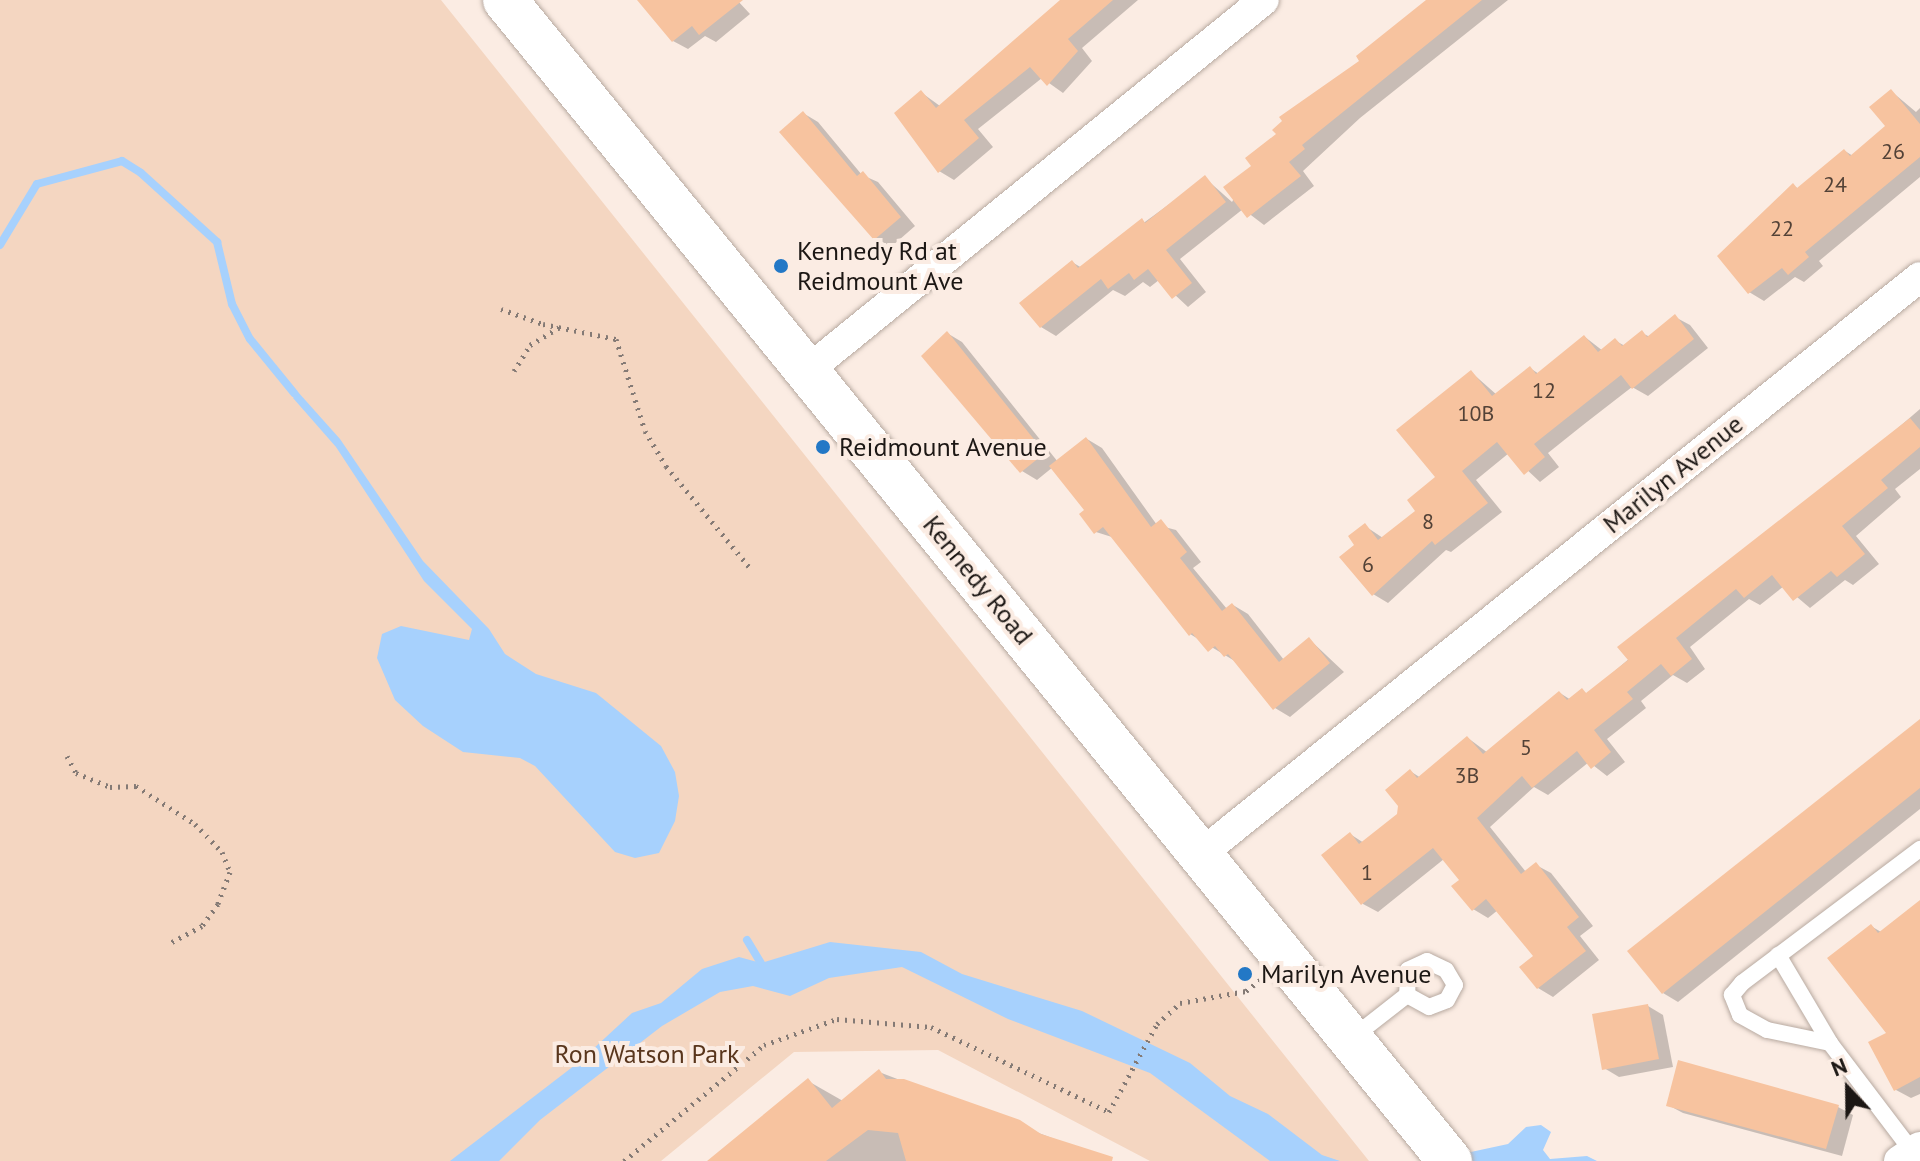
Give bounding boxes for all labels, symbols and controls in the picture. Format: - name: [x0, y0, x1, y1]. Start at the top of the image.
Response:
- house number: 26: [1881, 139, 1905, 165]
- house number: 24: [1823, 172, 1847, 198]
- house number: 22: [1770, 216, 1794, 242]
- place label: Kennedy Rd at Reidmount Ave: [797, 235, 964, 296]
- marker: Kennedy Rd at Reidmount Ave: [772, 257, 790, 275]
- house number: 12: [1532, 378, 1556, 404]
- house number: 10B: [1458, 401, 1494, 427]
- street label: Marilyn Avenue: [1597, 408, 1749, 540]
- place label: Reidmount Avenue: [839, 431, 1048, 463]
- marker: Reidmount Avenue: [814, 438, 832, 456]
- street label: Kennedy Road: [916, 509, 1040, 651]
- house number: 8: [1422, 509, 1434, 535]
- house number: 6: [1362, 552, 1374, 578]
- house number: 5: [1520, 735, 1532, 761]
- house number: 3B: [1455, 763, 1479, 789]
- house number: 1: [1361, 860, 1373, 886]
- place label: Marilyn Avenue: [1261, 958, 1432, 990]
- marker: Marilyn Avenue: [1236, 965, 1254, 983]
- park label: Ron Watson Park: [554, 1038, 740, 1070]
- north arrow: [1808, 1049, 1888, 1129]
- text: N: [1827, 1051, 1851, 1082]

